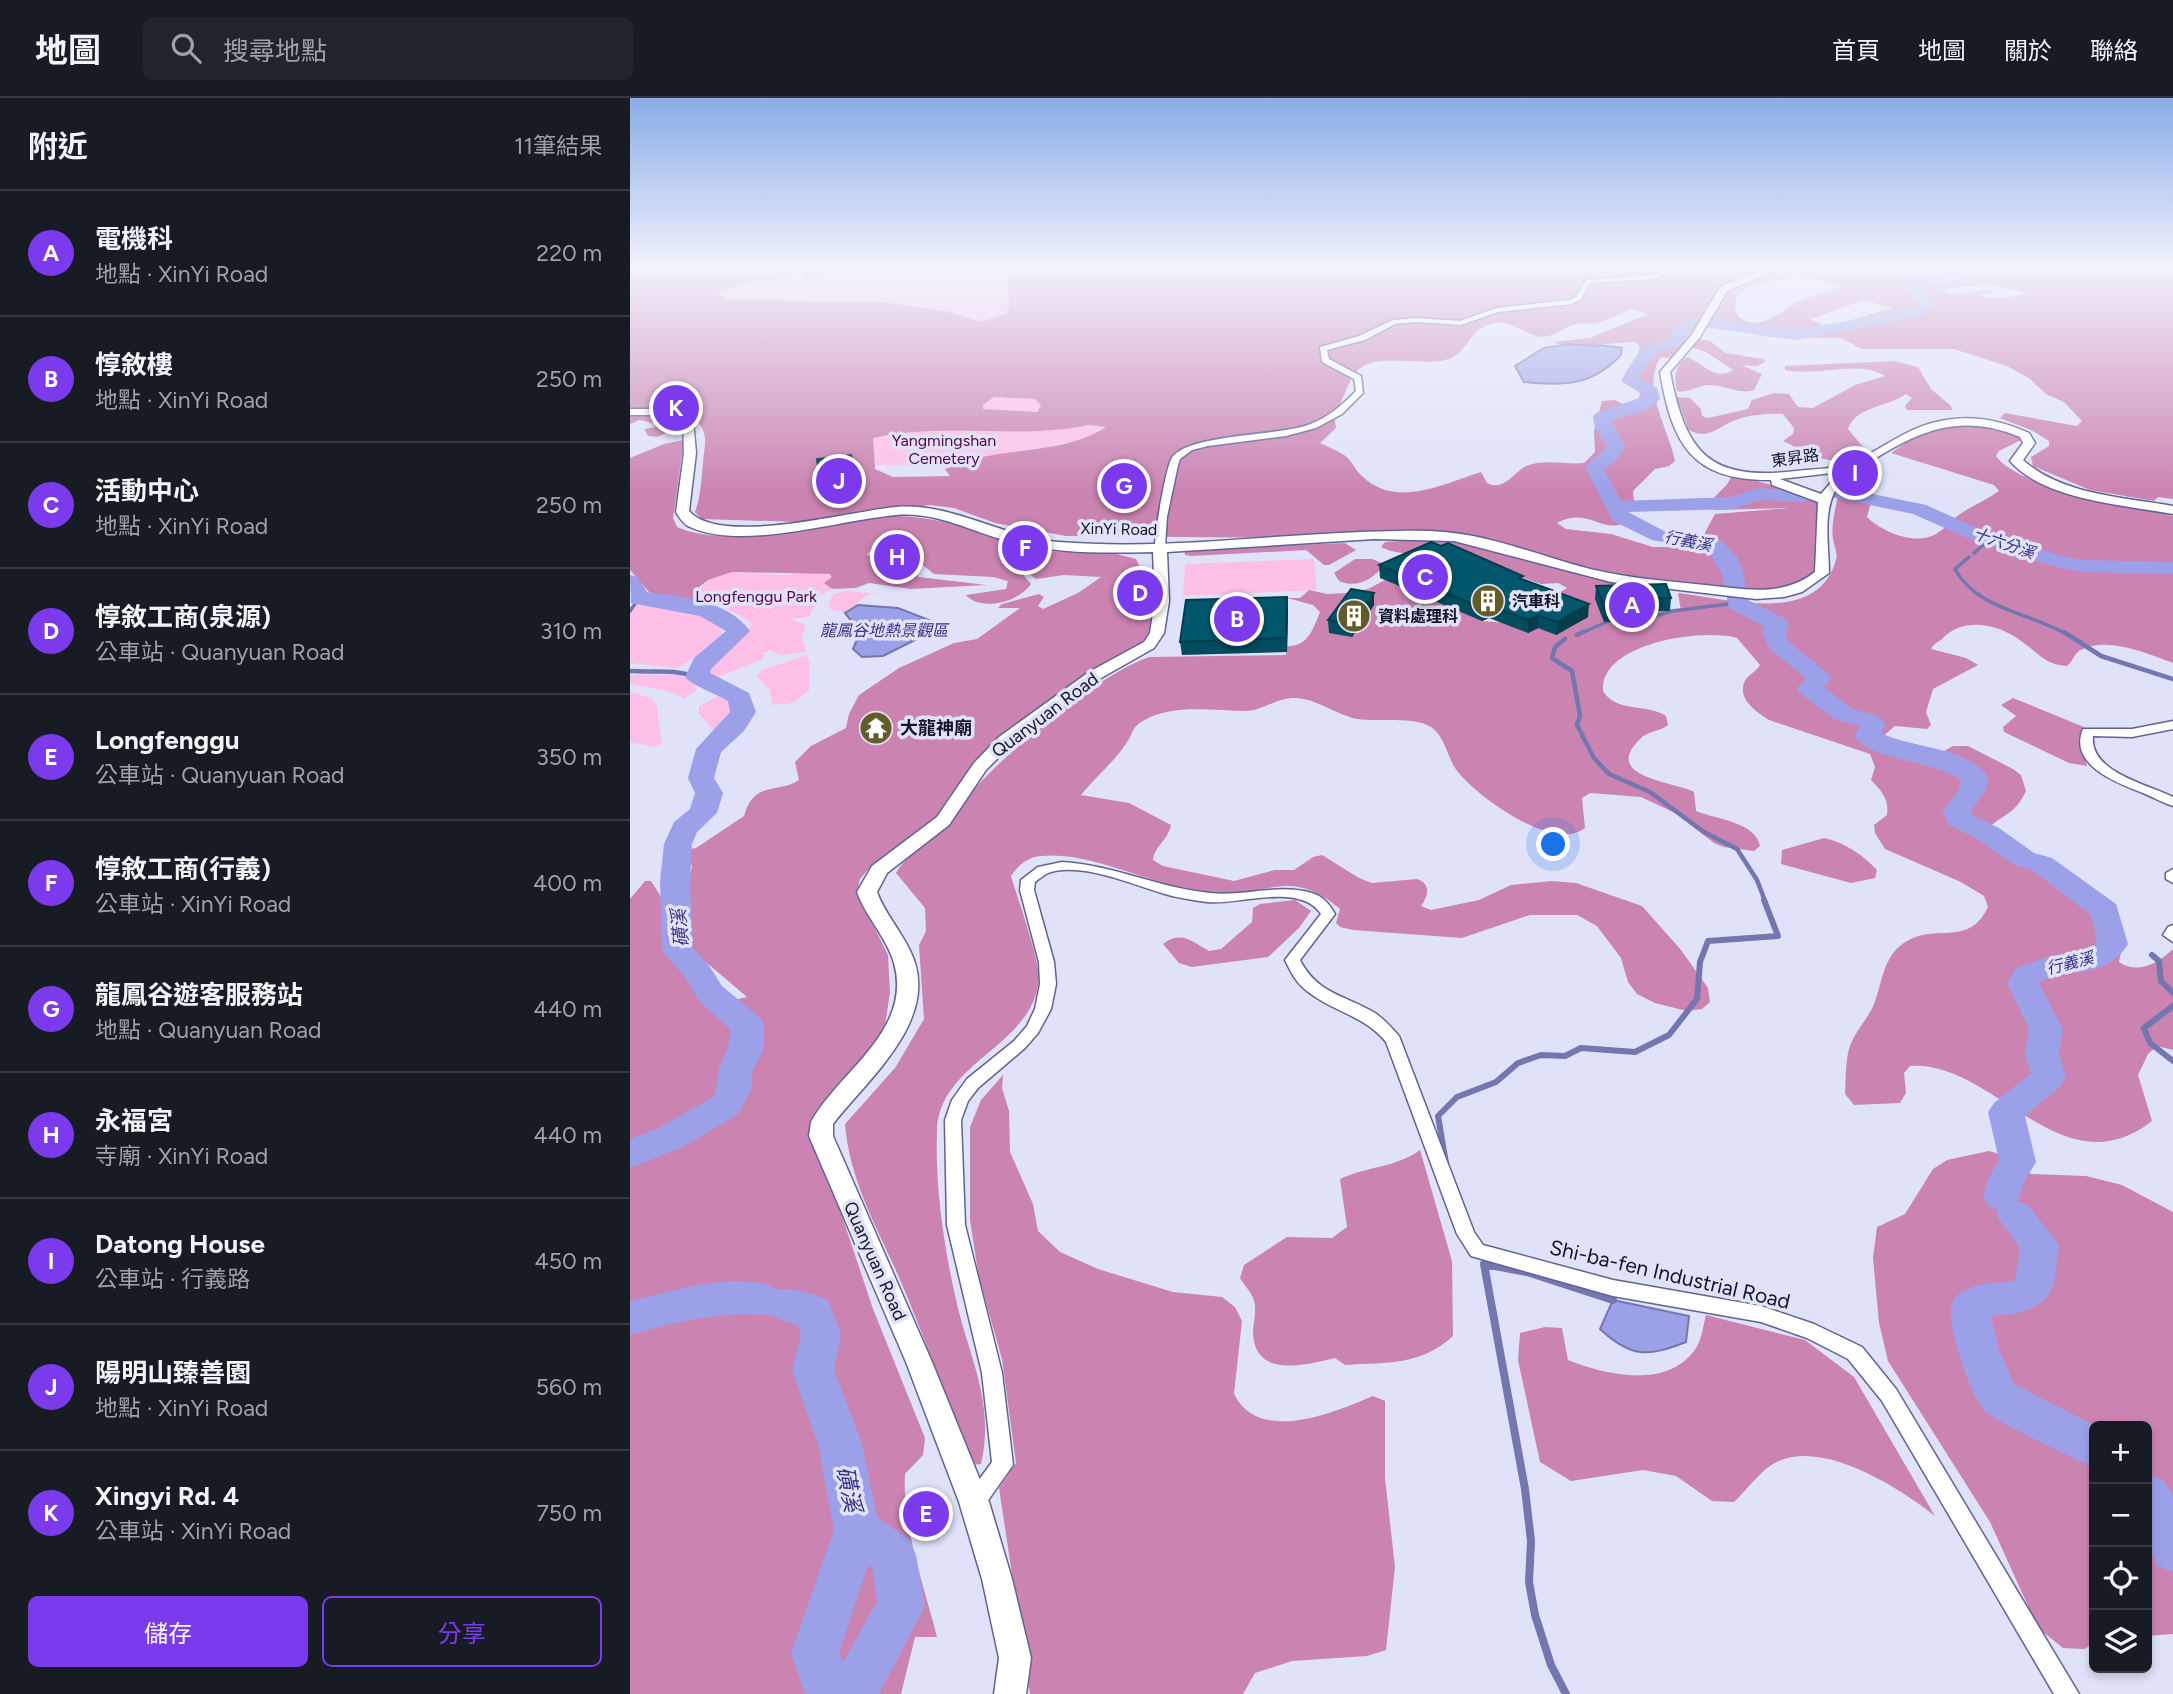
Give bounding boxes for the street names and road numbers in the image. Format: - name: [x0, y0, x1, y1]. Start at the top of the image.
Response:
- street label: 東昇路: [1770, 445, 1820, 471]
- street label: XinYi Road: [1081, 519, 1157, 539]
- street label: Quanyuan Road: [987, 668, 1103, 762]
- street label: Quanyuan Road: [839, 1198, 911, 1324]
- street label: Shi-ba-fen Industrial Road: [1547, 1234, 1793, 1314]

